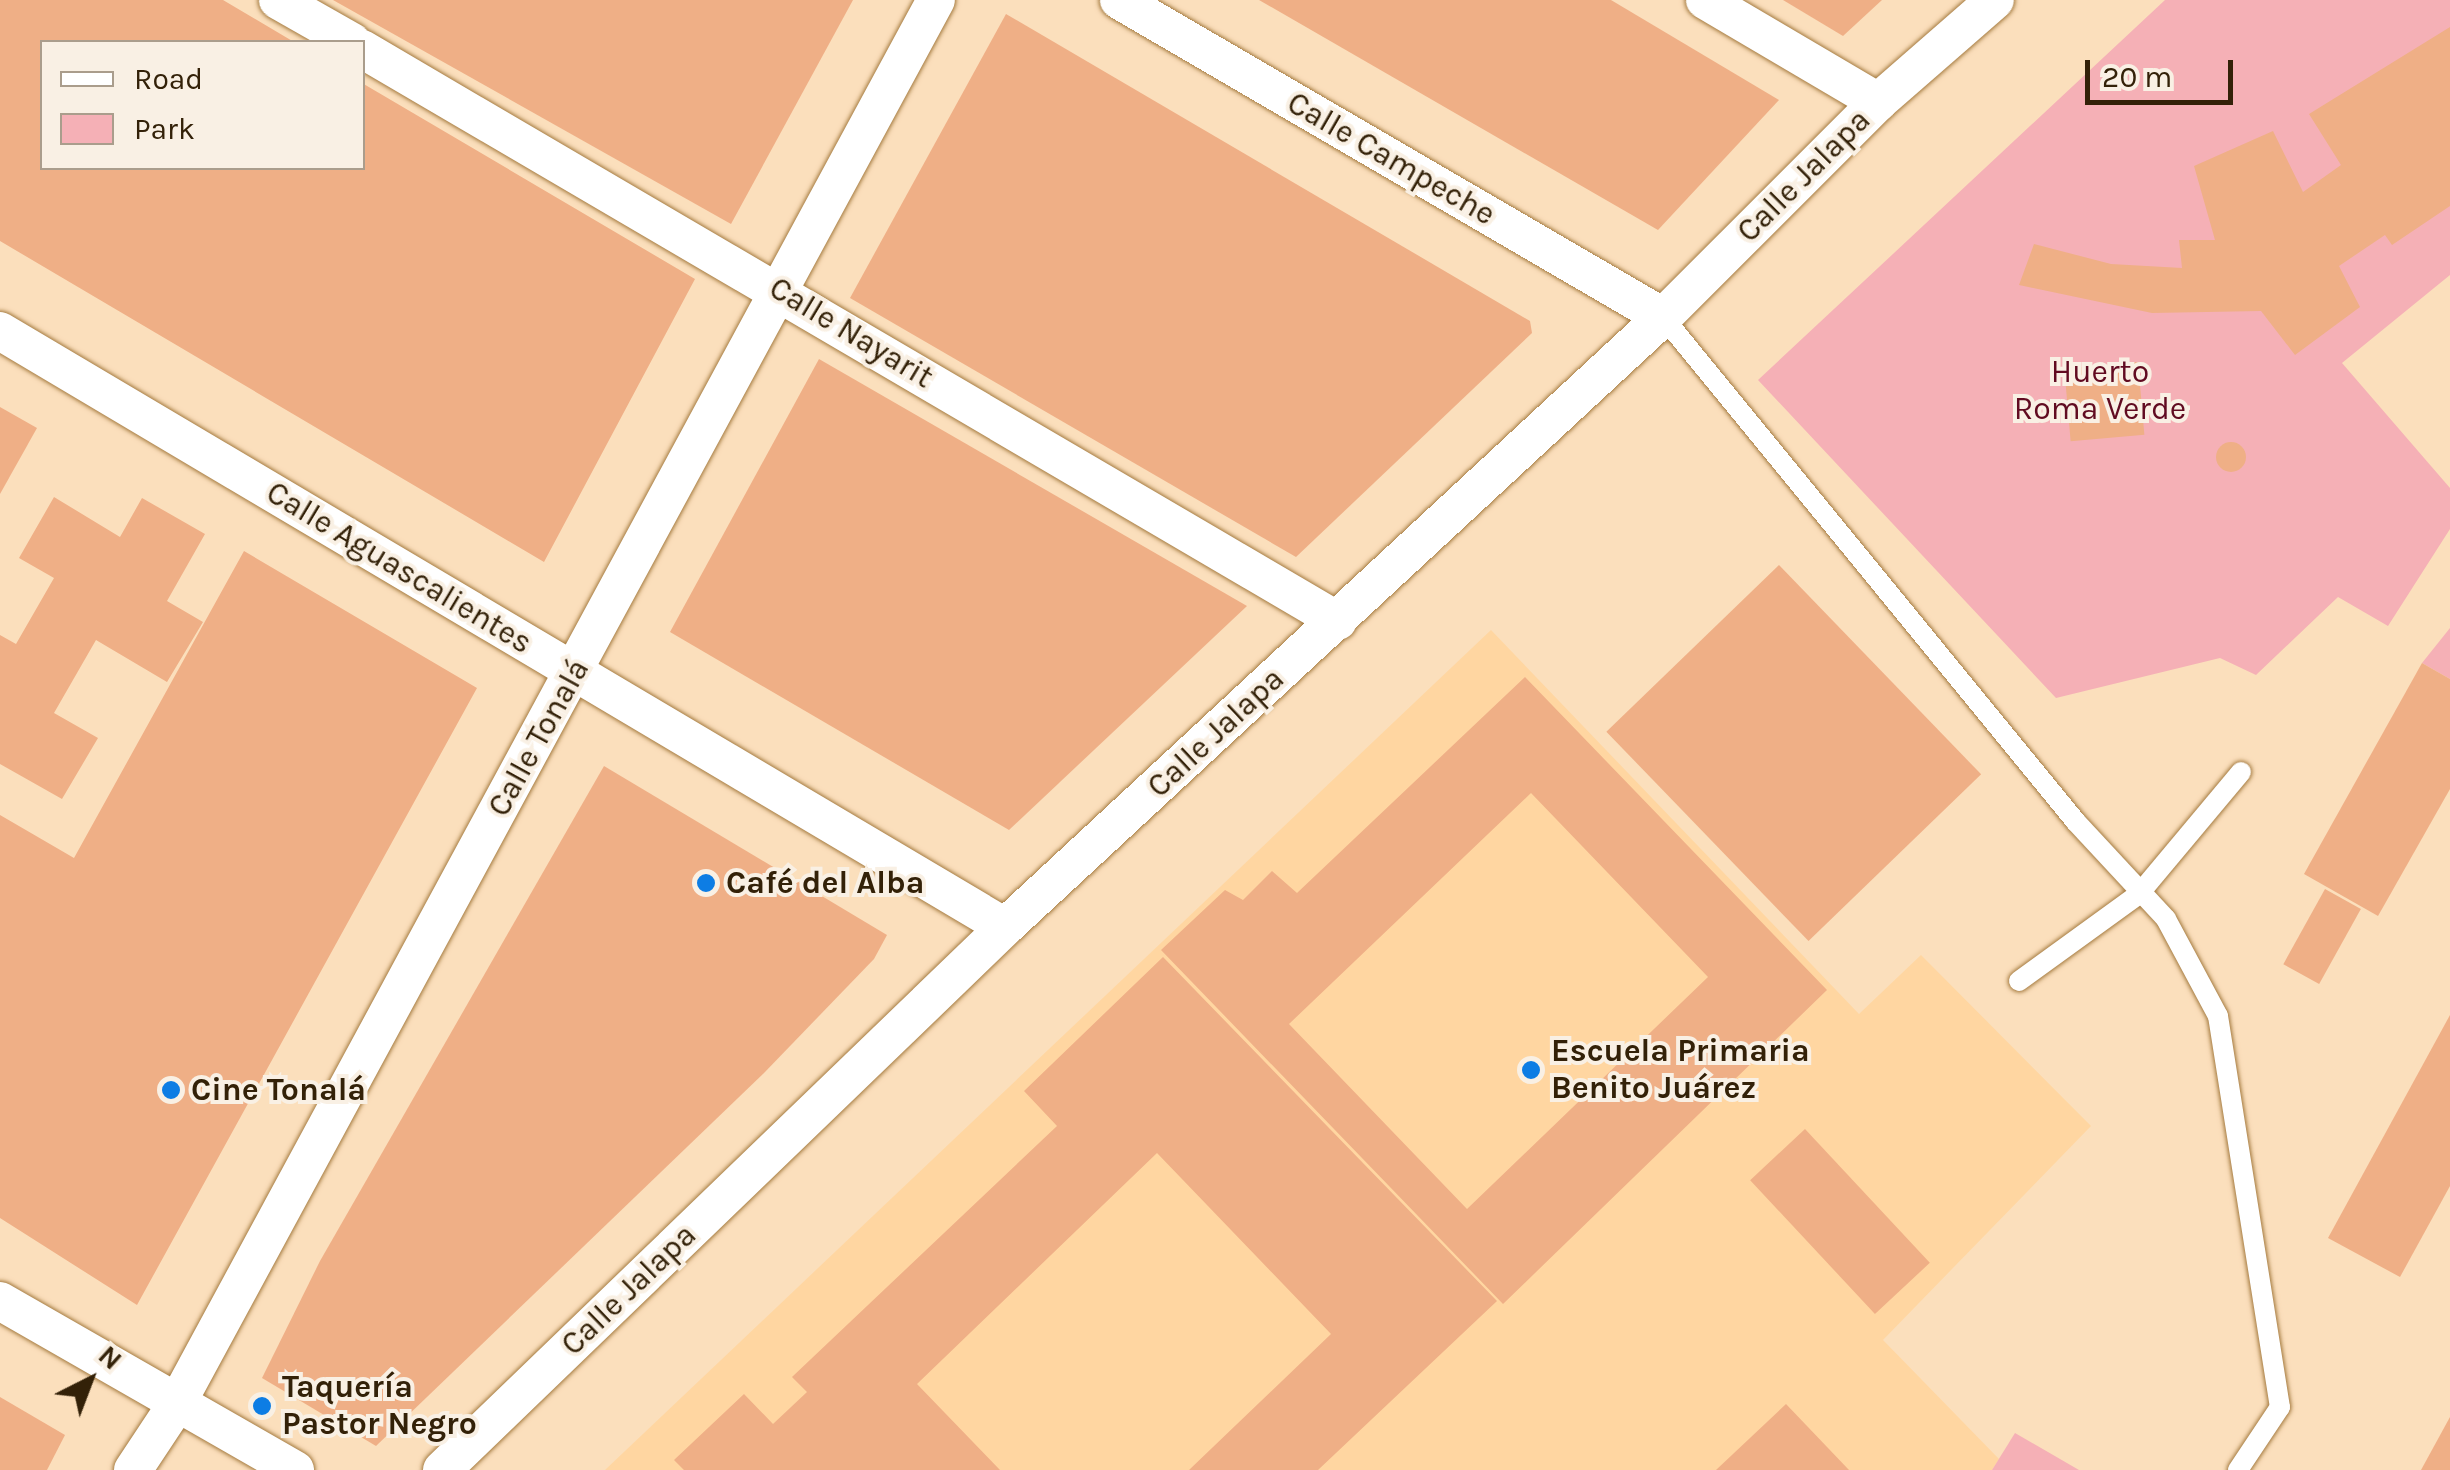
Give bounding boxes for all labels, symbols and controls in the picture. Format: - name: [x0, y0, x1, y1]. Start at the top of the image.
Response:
- legend: [40, 40, 365, 170]
- scale bar: [2090, 40, 2238, 102]
- text: 20 m: [2102, 59, 2172, 95]
- text: Road: [134, 61, 203, 97]
- street label: Calle Campeche: [1280, 84, 1502, 234]
- street label: Calle Jalapa: [1729, 101, 1879, 251]
- text: Park: [134, 111, 195, 147]
- street label: Calle Nayarit: [762, 269, 940, 397]
- park label: Huerto Roma Verde: [2014, 354, 2186, 429]
- street label: Calle Aguascalientes: [259, 473, 539, 663]
- street label: Calle Tonalá: [480, 653, 598, 823]
- street label: Calle Jalapa: [1140, 660, 1292, 806]
- place label: Café del Alba: [726, 864, 924, 902]
- marker: Café del Alba: [695, 872, 717, 894]
- place label: Escuela Primaria Benito Juárez: [1551, 1033, 1810, 1108]
- marker: Escuela Primaria Benito Juárez: [1520, 1059, 1542, 1081]
- place label: Cine Tonalá: [191, 1071, 366, 1109]
- marker: Cine Tonalá: [160, 1079, 182, 1101]
- street label: Calle Jalapa: [554, 1216, 704, 1364]
- north arrow: [40, 1330, 140, 1430]
- text: N: [92, 1338, 129, 1376]
- place label: Taquería Pastor Negro: [282, 1369, 477, 1444]
- marker: Taquería Pastor Negro: [251, 1395, 273, 1417]

